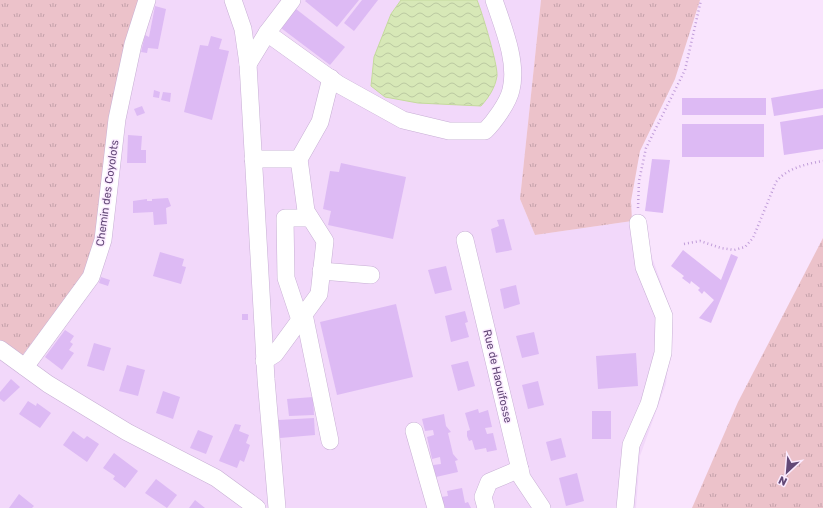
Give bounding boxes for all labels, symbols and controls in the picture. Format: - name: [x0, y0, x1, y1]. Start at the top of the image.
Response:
- street label: Chemin des Coyolots: [94, 139, 121, 247]
- street label: Rue de Haouifosse: [480, 328, 515, 424]
- north arrow: [767, 452, 807, 492]
- text: N: [776, 473, 789, 488]

